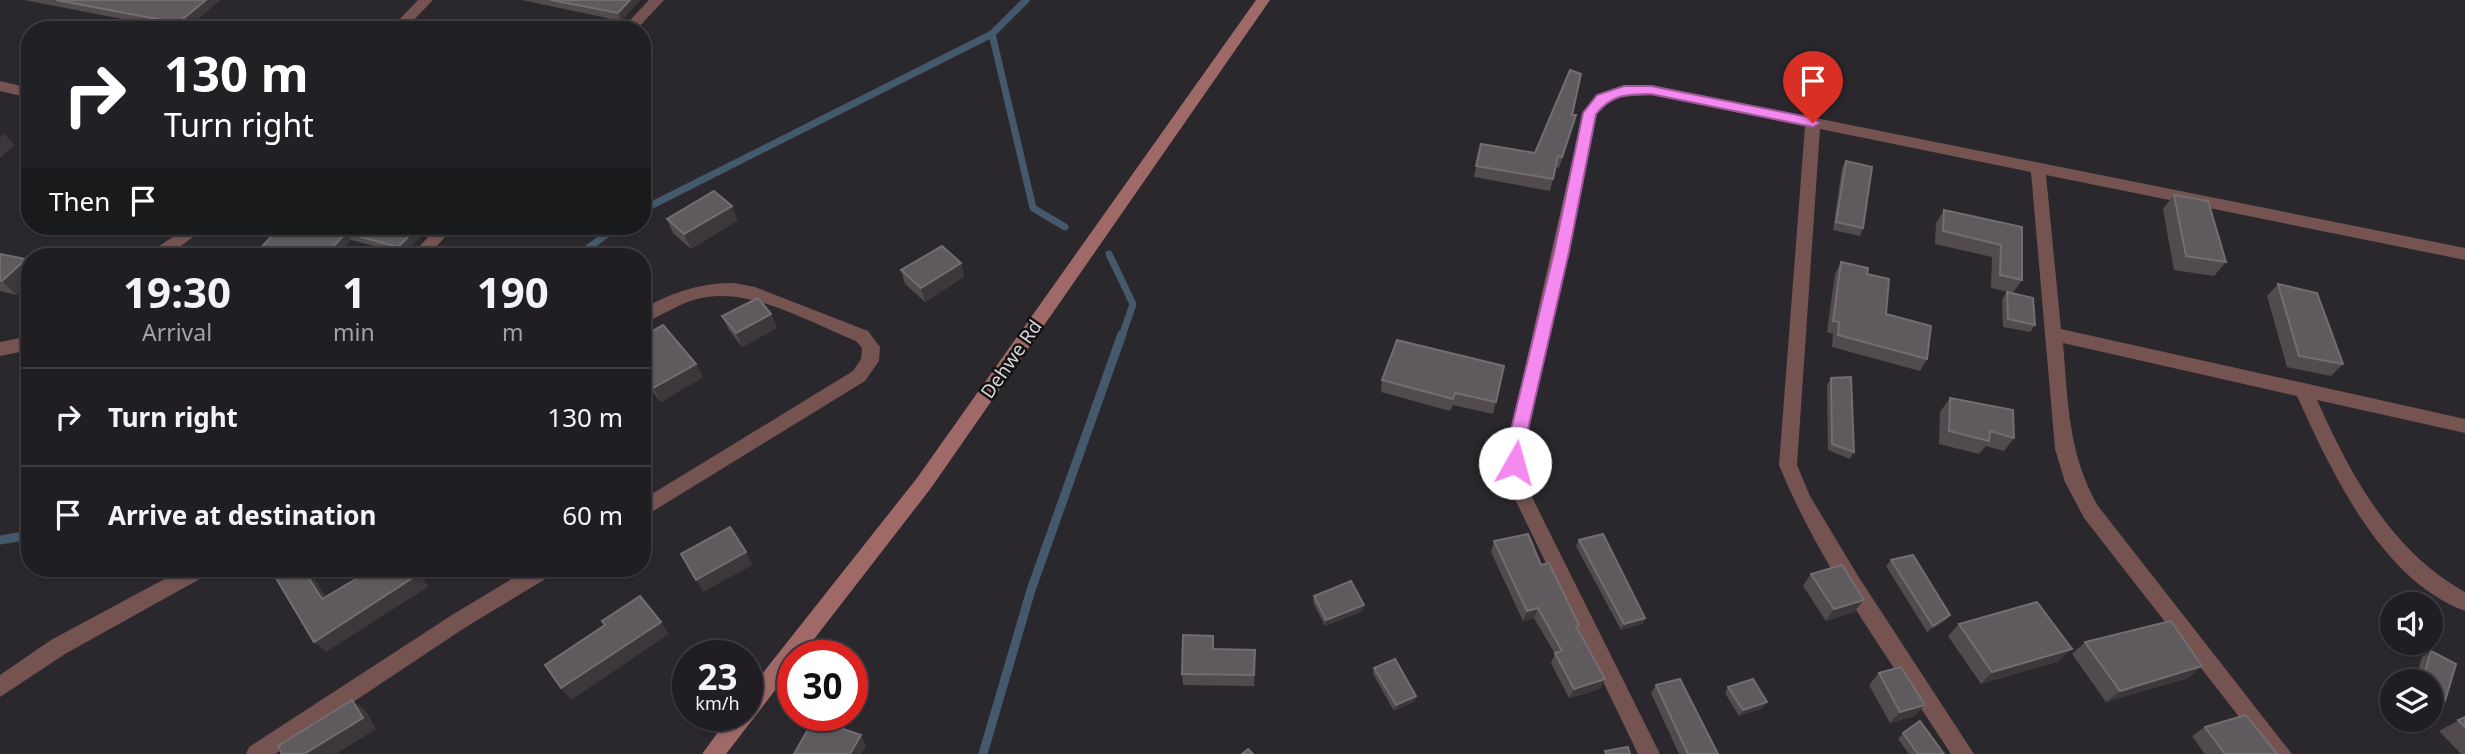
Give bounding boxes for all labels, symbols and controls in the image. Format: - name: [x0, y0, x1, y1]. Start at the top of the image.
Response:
- text: 130 m: [164, 40, 309, 106]
- icon: right: [49, 49, 140, 140]
- pin: [1783, 51, 1843, 123]
- icon: arrive: [1794, 62, 1832, 100]
- text: Turn right: [164, 103, 314, 146]
- icon: arrive: [124, 182, 162, 220]
- text: Then: [49, 183, 110, 219]
- text: 19:30: [123, 263, 231, 320]
- text: 1: [342, 263, 366, 320]
- text: 190: [477, 263, 549, 320]
- street label: Dehwe Rd: [974, 315, 1048, 403]
- text: Arrival: [142, 316, 212, 348]
- text: min: [333, 316, 375, 348]
- text: m: [502, 316, 524, 348]
- icon: right: [49, 398, 87, 436]
- text: Turn right: [108, 399, 238, 435]
- text: 130 m: [547, 399, 623, 435]
- position arrow: [1478, 426, 1552, 500]
- icon: arrive: [49, 496, 87, 534]
- text: Arrive at destination: [108, 497, 377, 533]
- text: 60 m: [562, 497, 623, 533]
- map controls: [2380, 592, 2443, 732]
- button: sound: [2380, 592, 2443, 655]
- speed limit sign: 30: [777, 640, 868, 731]
- text: 23: [697, 653, 738, 700]
- button: layers: [2380, 669, 2443, 732]
- text: km/h: [695, 691, 740, 715]

